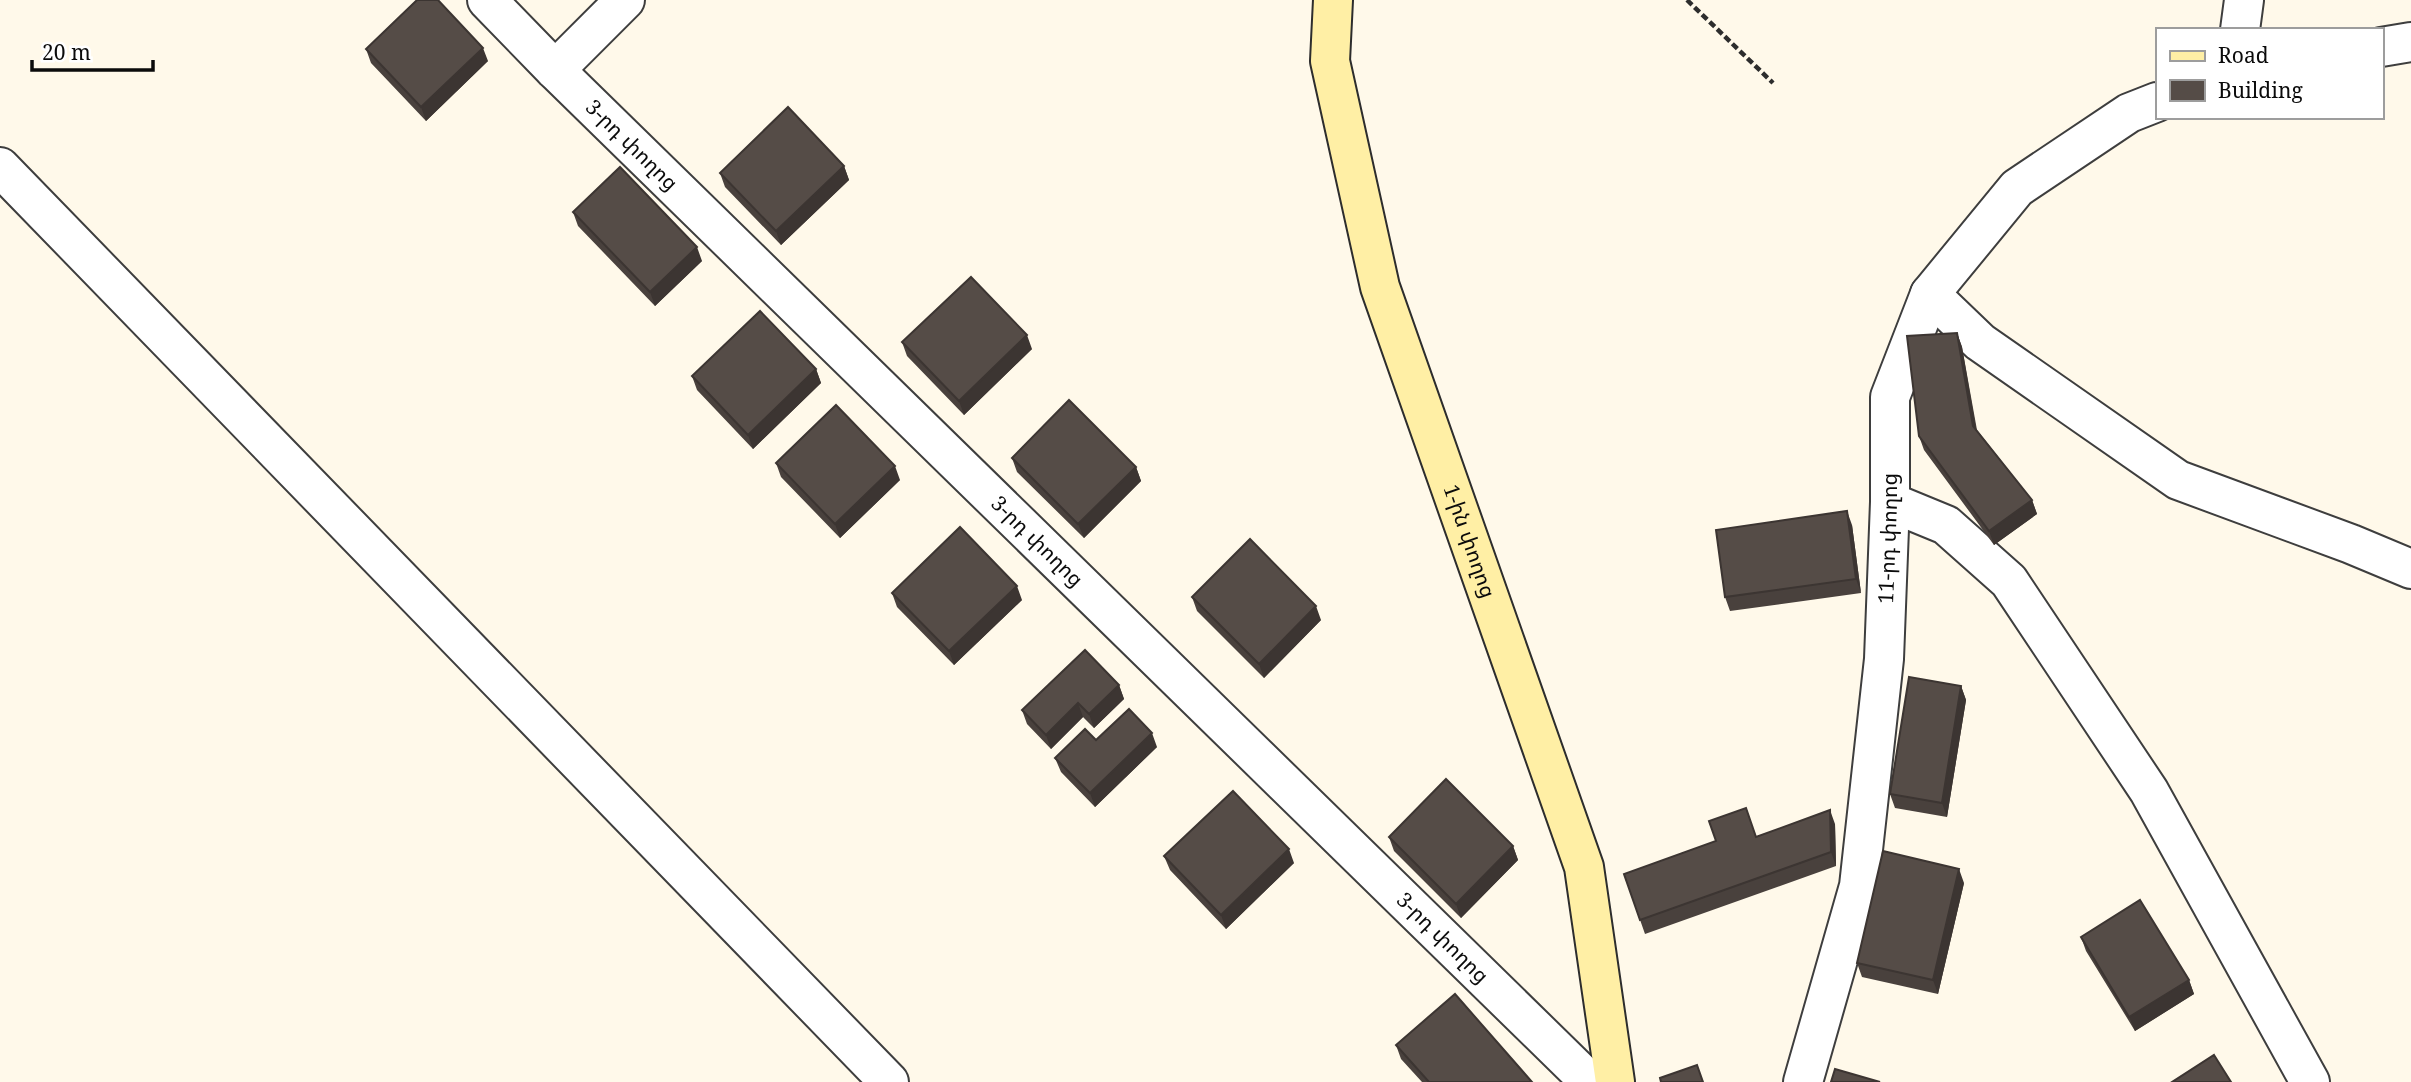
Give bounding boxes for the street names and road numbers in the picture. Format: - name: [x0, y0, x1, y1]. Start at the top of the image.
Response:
- street label: 3-րդ փողոց: [580, 93, 685, 196]
- street label: 11-րդ փողոց: [1871, 473, 1903, 604]
- street label: 1-ին փողոց: [1438, 480, 1503, 601]
- street label: 3-րդ փողոց: [986, 489, 1090, 592]
- street label: 3-րդ փողոց: [1391, 886, 1496, 989]

